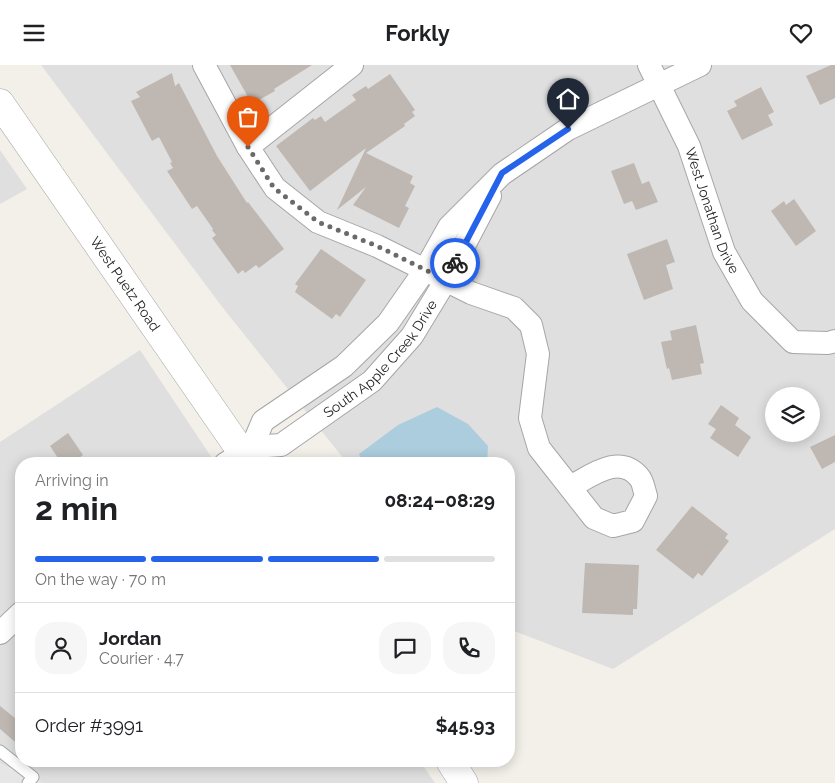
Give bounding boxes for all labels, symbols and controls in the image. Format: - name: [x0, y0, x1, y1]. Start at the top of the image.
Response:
- icon: menu: [20, 19, 48, 47]
- icon: heart: [787, 19, 815, 47]
- text: Forkly: [385, 20, 450, 46]
- pin: [547, 78, 589, 129]
- icon: home: [554, 85, 582, 113]
- pin: [227, 96, 269, 147]
- icon: bag: [234, 103, 262, 131]
- street label: West Jonathan Drive: [682, 146, 743, 276]
- street label: West Puetz Road: [87, 234, 163, 334]
- courier: [430, 238, 480, 288]
- icon: bike: [441, 249, 469, 277]
- street label: South Apple Creek Drive: [320, 297, 440, 421]
- map controls: [765, 387, 820, 442]
- button: layers: [765, 387, 820, 442]
- text: Arriving in: [35, 471, 109, 490]
- text: 08:24–08:29: [384, 489, 495, 511]
- text: 2 min: [35, 490, 118, 527]
- text: On the way · 70 m: [35, 570, 166, 589]
- button: person: [35, 622, 87, 674]
- button: chat: [379, 622, 431, 674]
- button: phone: [443, 622, 495, 674]
- text: Jordan: [99, 627, 162, 649]
- text: Courier · 4.7: [99, 649, 184, 668]
- text: Order #3991: [35, 714, 143, 736]
- text: $45.93: [436, 714, 495, 736]

